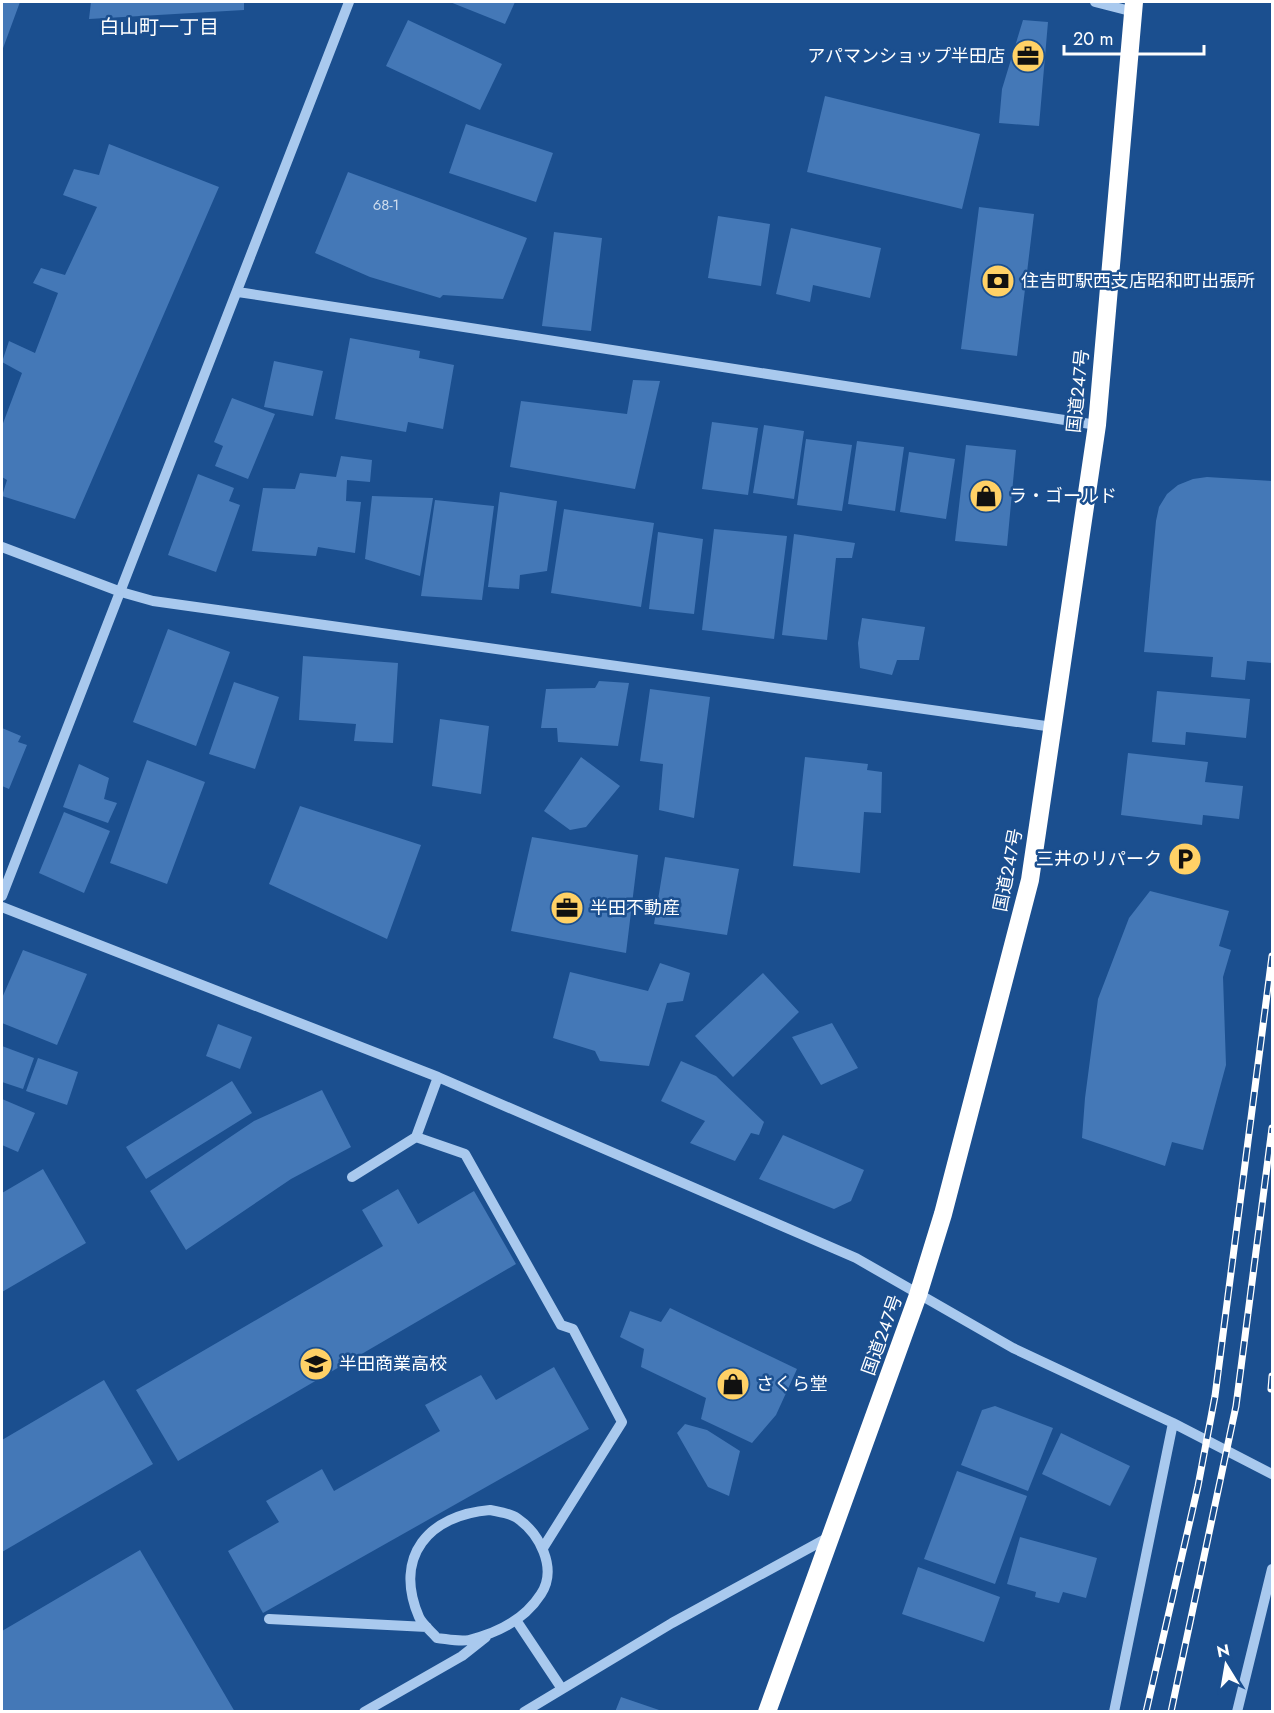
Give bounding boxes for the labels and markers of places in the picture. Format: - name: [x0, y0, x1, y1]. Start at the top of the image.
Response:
- office icon: アパマンショップ半田店: [1010, 38, 1046, 74]
- place label: アパマンショップ半田店: [807, 43, 1005, 69]
- bank icon: 住吉町駅西支店昭和町出張所: [980, 263, 1016, 299]
- place label: 住吉町駅西支店昭和町出張所: [1021, 268, 1255, 294]
- shop icon: ラ・ゴールド: [968, 478, 1004, 514]
- place label: ラ・ゴールド: [1009, 483, 1117, 509]
- parking icon: 三井のリパーク: [1167, 841, 1203, 877]
- place label: 三井のリパーク: [1036, 846, 1162, 872]
- office icon: 半田不動産: [549, 890, 585, 926]
- place label: 半田不動産: [590, 895, 680, 921]
- school or university icon: 半田商業高校: [298, 1346, 334, 1382]
- place label: 半田商業高校: [339, 1351, 447, 1377]
- shop icon: さくら堂: [715, 1366, 751, 1402]
- place label: さくら堂: [756, 1371, 828, 1397]

